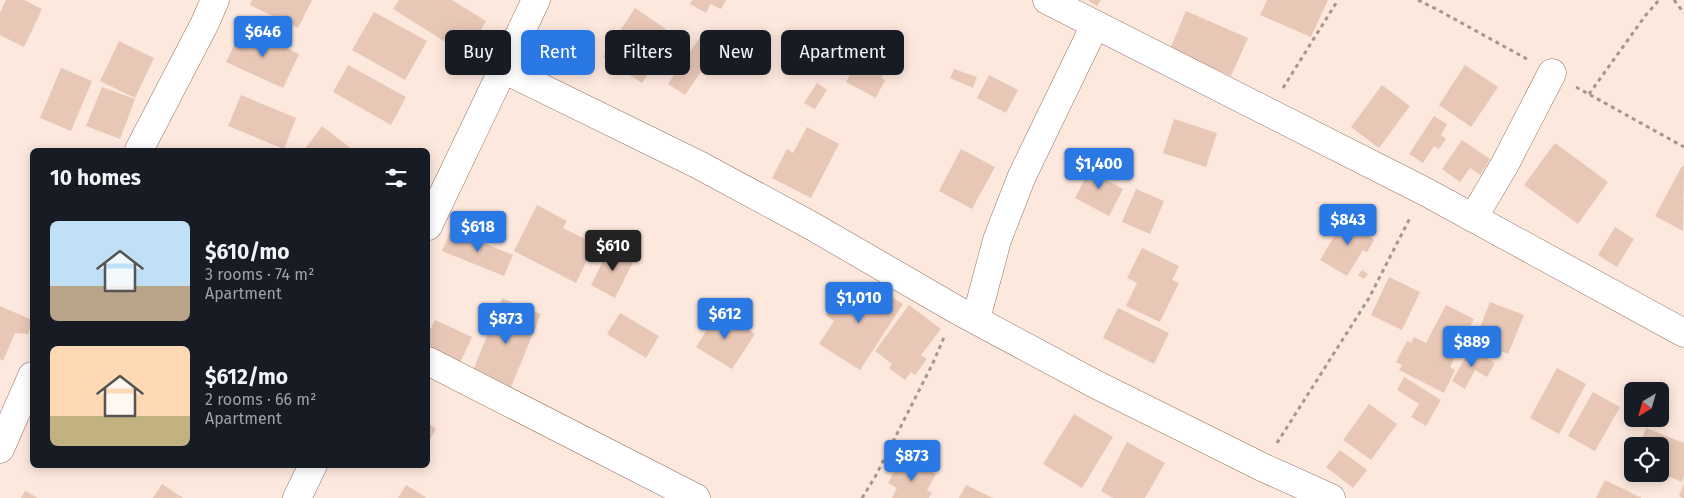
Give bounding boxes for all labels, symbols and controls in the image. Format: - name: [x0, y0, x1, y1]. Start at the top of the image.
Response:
- pin: $646: [233, 15, 293, 58]
- text: $646: [245, 22, 281, 41]
- chip: Buy: [445, 30, 511, 75]
- chip: Rent: [521, 30, 595, 75]
- chip: Filters: [605, 30, 690, 75]
- chip: New: [700, 30, 771, 75]
- chip: Apartment: [781, 30, 904, 75]
- pin: $1,400: [1058, 148, 1140, 190]
- text: $1,400: [1076, 154, 1122, 173]
- icon: filters: [382, 164, 410, 192]
- text: 10 homes: [50, 165, 141, 191]
- pin: $843: [1318, 204, 1378, 246]
- pin: $618: [448, 210, 508, 253]
- text: $843: [1330, 210, 1366, 229]
- text: $618: [461, 217, 495, 236]
- pin: $610: [583, 230, 643, 272]
- text: $610: [596, 236, 630, 255]
- text: $610/mo: [205, 239, 290, 265]
- icon: home: [90, 241, 150, 301]
- text: 3 rooms · 74 m²: [205, 265, 314, 284]
- pin: $1,010: [818, 282, 900, 324]
- text: Apartment: [205, 284, 282, 303]
- text: $1,010: [836, 288, 882, 307]
- pin: $612: [695, 298, 755, 340]
- pin: $873: [476, 302, 536, 345]
- text: $612: [709, 304, 741, 323]
- text: $873: [489, 309, 523, 328]
- pin: $889: [1442, 326, 1502, 368]
- text: $889: [1454, 332, 1490, 351]
- text: $612/mo: [205, 364, 288, 390]
- icon: home: [90, 366, 150, 426]
- north arrow: [1624, 382, 1669, 428]
- map controls: [1624, 382, 1669, 482]
- text: 2 rooms · 66 m²: [205, 390, 316, 409]
- text: Apartment: [205, 409, 282, 428]
- button: locate: [1624, 437, 1669, 482]
- pin: $873: [882, 440, 942, 482]
- text: $873: [895, 446, 929, 465]

